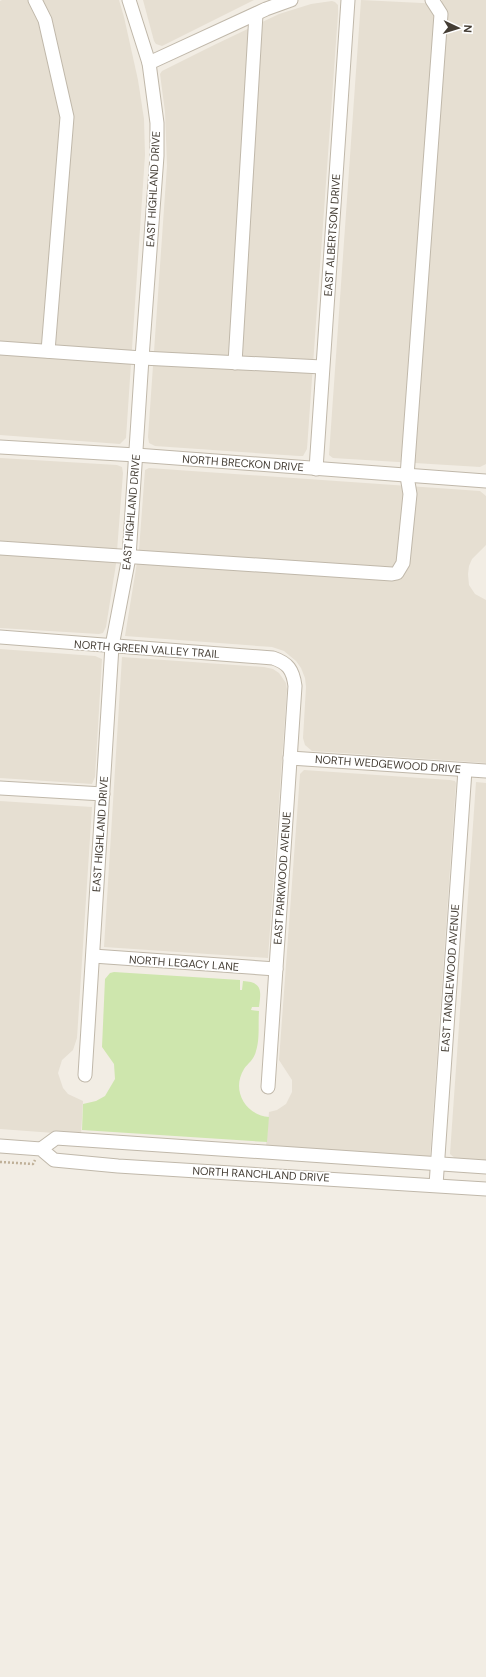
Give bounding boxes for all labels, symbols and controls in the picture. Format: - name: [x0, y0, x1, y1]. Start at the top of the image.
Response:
- north arrow: [438, 8, 478, 48]
- text: N: [461, 24, 475, 33]
- street label: EAST HIGHLAND DRIVE: [143, 131, 163, 247]
- street label: EAST ALBERTSON DRIVE: [321, 173, 343, 297]
- street label: NORTH BRECKON DRIVE: [182, 452, 304, 474]
- street label: EAST HIGHLAND DRIVE: [119, 454, 143, 570]
- street label: NORTH GREEN VALLEY TRAIL: [74, 637, 221, 661]
- street label: NORTH WEDGEWOOD DRIVE: [315, 752, 461, 776]
- street label: EAST HIGHLAND DRIVE: [89, 776, 111, 892]
- street label: EAST PARKWOOD AVENUE: [270, 811, 294, 945]
- street label: EAST TANGLEWOOD AVENUE: [438, 904, 462, 1052]
- street label: NORTH LEGACY LANE: [129, 952, 239, 974]
- street label: NORTH RANCHLAND DRIVE: [192, 1163, 330, 1185]

